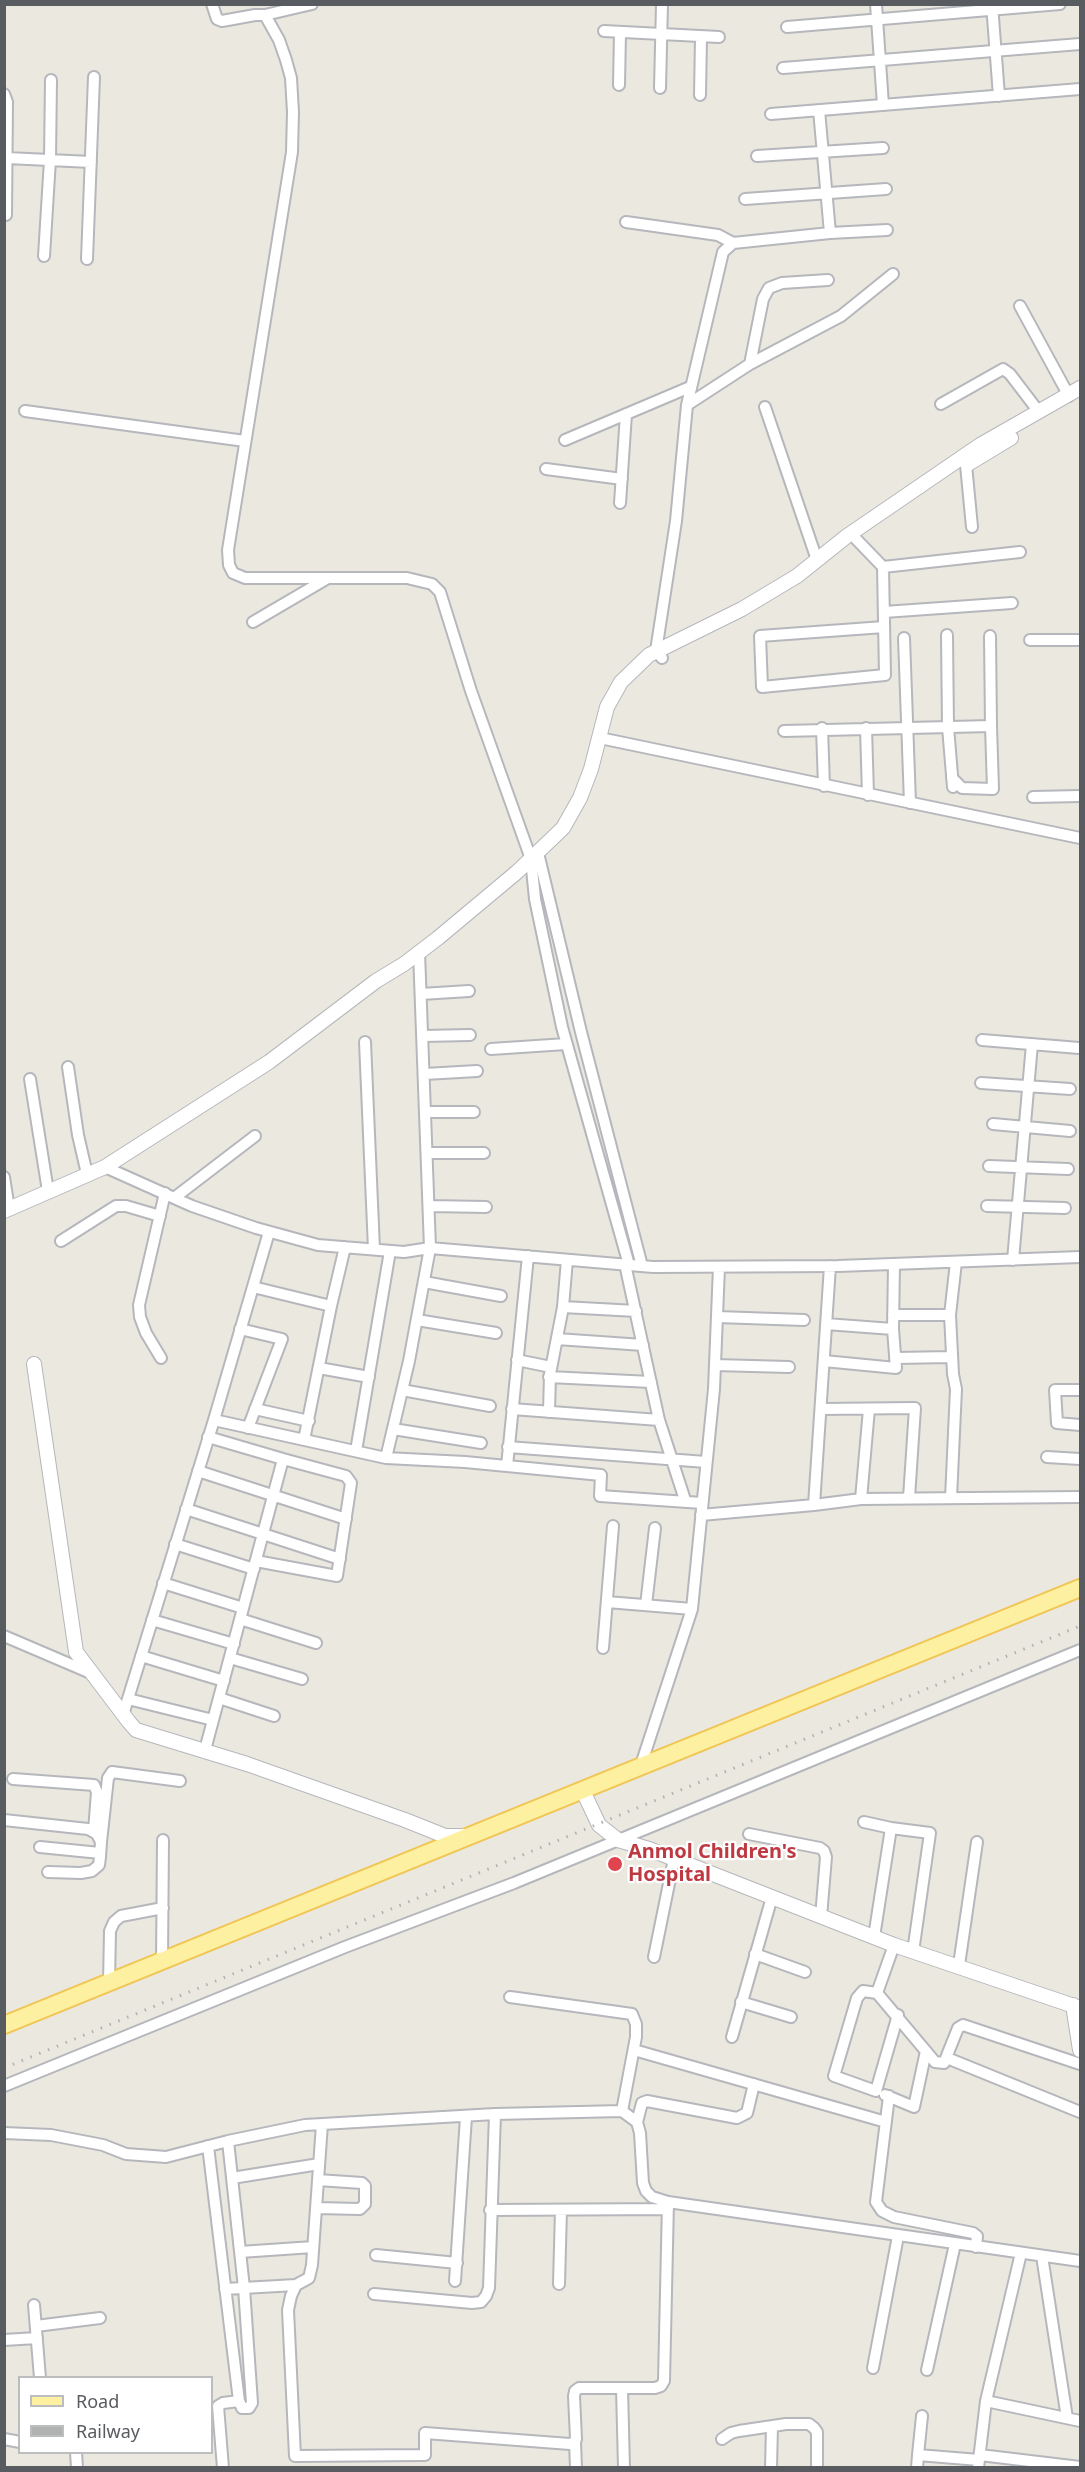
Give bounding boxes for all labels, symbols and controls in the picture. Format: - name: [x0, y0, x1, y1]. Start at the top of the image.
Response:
- place label: Anmol Children's Hospital: [628, 1840, 796, 1887]
- marker: Anmol Children's Hospital: [606, 1855, 624, 1873]
- legend: [18, 2376, 213, 2454]
- text: Road: [76, 2389, 119, 2413]
- text: Railway: [76, 2419, 140, 2443]

